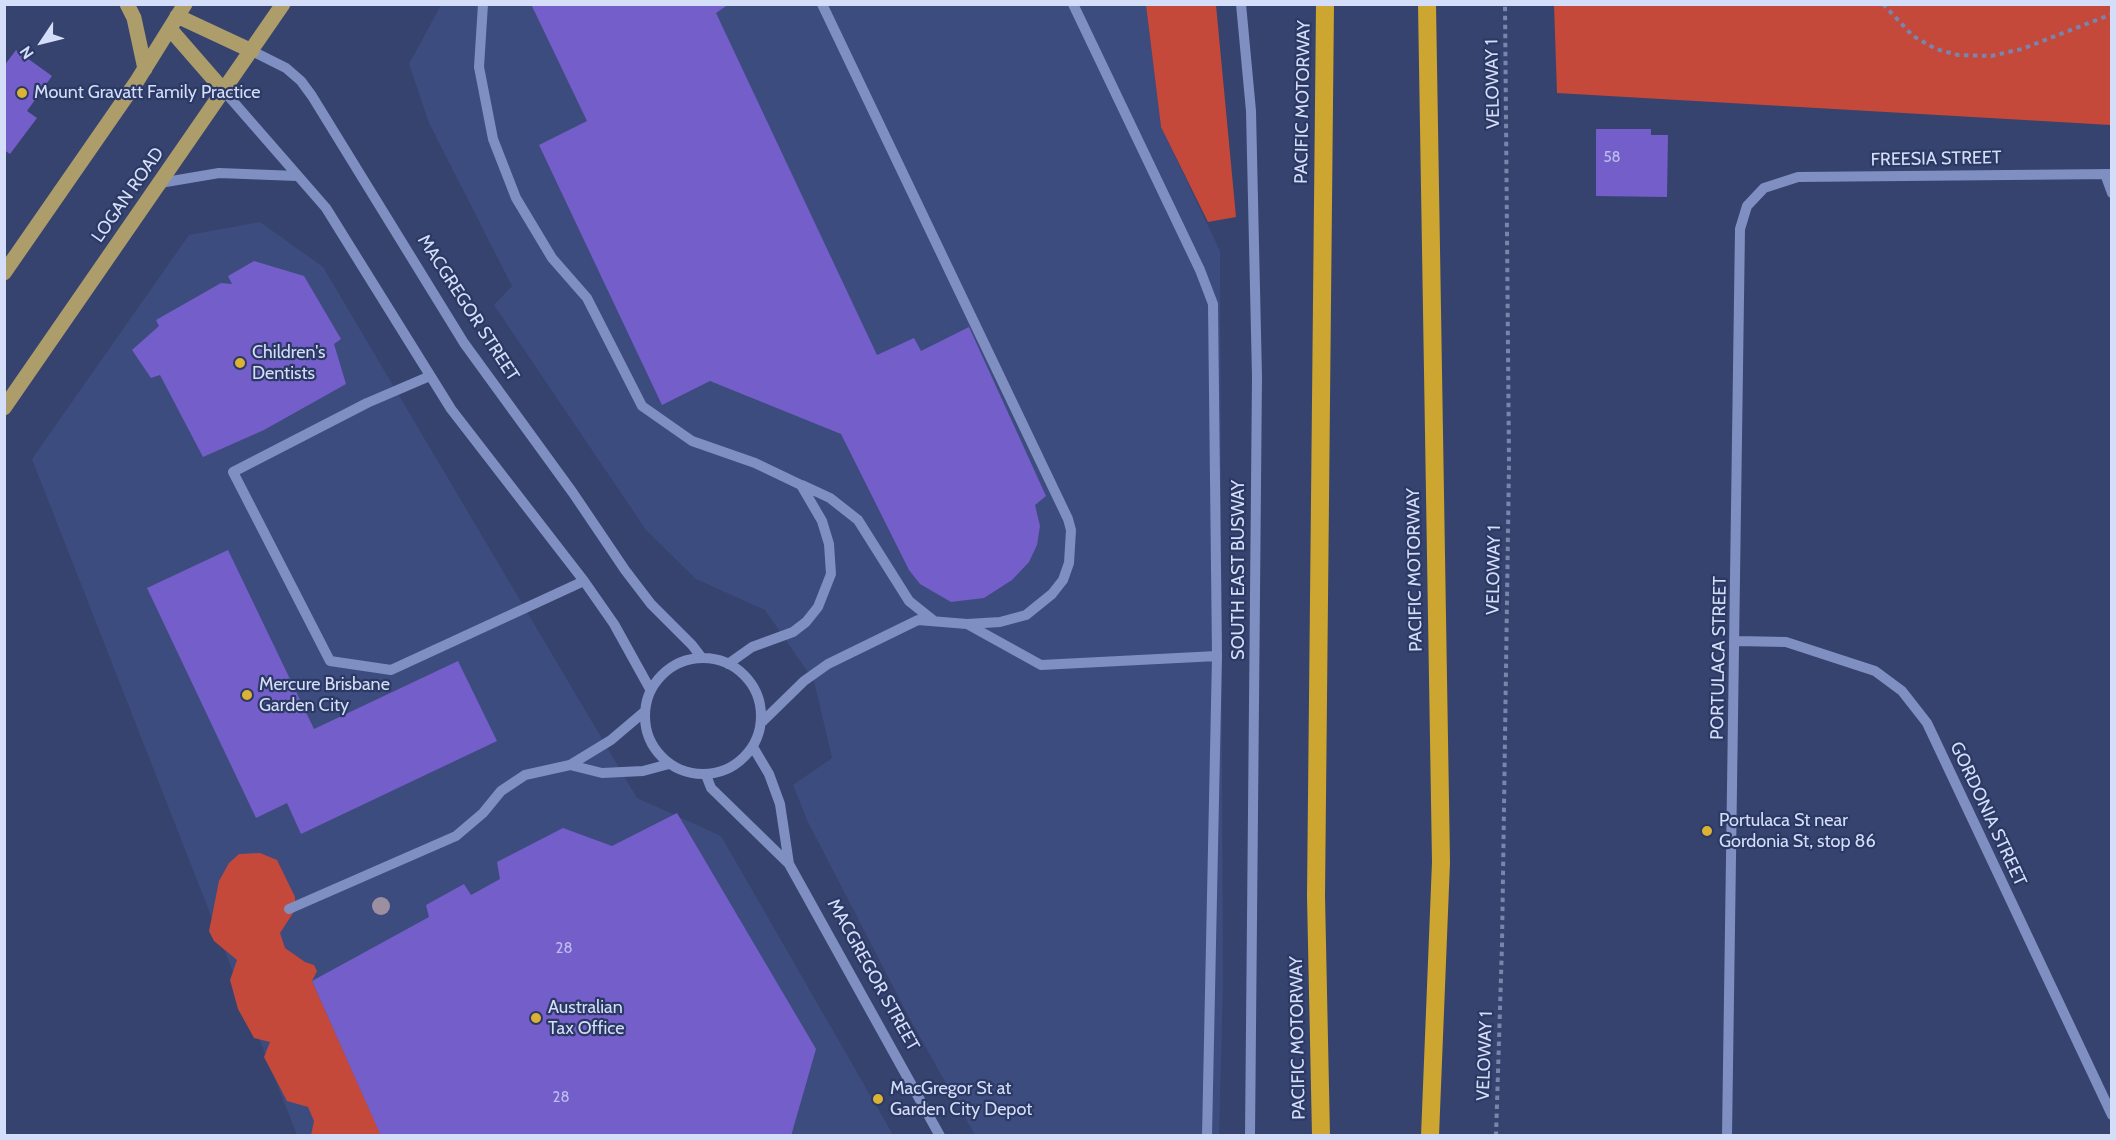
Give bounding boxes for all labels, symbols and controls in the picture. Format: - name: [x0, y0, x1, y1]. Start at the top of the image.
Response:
- north arrow: [12, 12, 72, 72]
- street label: PACIFIC MOTORWAY: [1291, 20, 1315, 184]
- street label: VELOWAY 1: [1481, 39, 1505, 129]
- text: N: [16, 43, 38, 63]
- place label: Mount Gravatt Family Practice: [34, 82, 261, 104]
- marker: Mount Gravatt Family Practice: [15, 86, 29, 100]
- street label: LOGAN ROAD: [87, 143, 169, 247]
- street label: FREESIA STREET: [1870, 147, 2002, 171]
- house number: 58: [1603, 149, 1621, 167]
- street label: MACGREGOR STREET: [413, 231, 523, 385]
- place label: Children's Dentists: [252, 342, 326, 385]
- marker: Children's Dentists: [233, 356, 247, 370]
- street label: SOUTH EAST BUSWAY: [1228, 480, 1250, 660]
- street label: PACIFIC MOTORWAY: [1403, 488, 1427, 652]
- street label: VELOWAY 1: [1482, 525, 1506, 615]
- street label: PORTULACA STREET: [1707, 576, 1731, 740]
- place label: Mercure Brisbane Garden City: [259, 674, 390, 716]
- marker: Mercure Brisbane Garden City: [240, 688, 254, 702]
- street label: GORDONIA STREET: [1945, 738, 2031, 890]
- place label: Portulaca St near Gordonia St, stop 86: [1719, 810, 1876, 852]
- marker: Portulaca St near Gordonia St, stop 86: [1700, 824, 1714, 838]
- street label: MACGREGOR STREET: [822, 895, 924, 1055]
- house number: 28: [556, 940, 572, 958]
- street label: PACIFIC MOTORWAY: [1286, 956, 1310, 1120]
- place label: Australian Tax Office: [548, 997, 624, 1040]
- marker: Australian Tax Office: [529, 1011, 543, 1025]
- street label: VELOWAY 1: [1473, 1011, 1497, 1101]
- place label: MacGregor St at Garden City Depot: [890, 1078, 1032, 1120]
- house number: 28: [553, 1089, 569, 1107]
- marker: MacGregor St at Garden City Depot: [871, 1092, 885, 1106]

